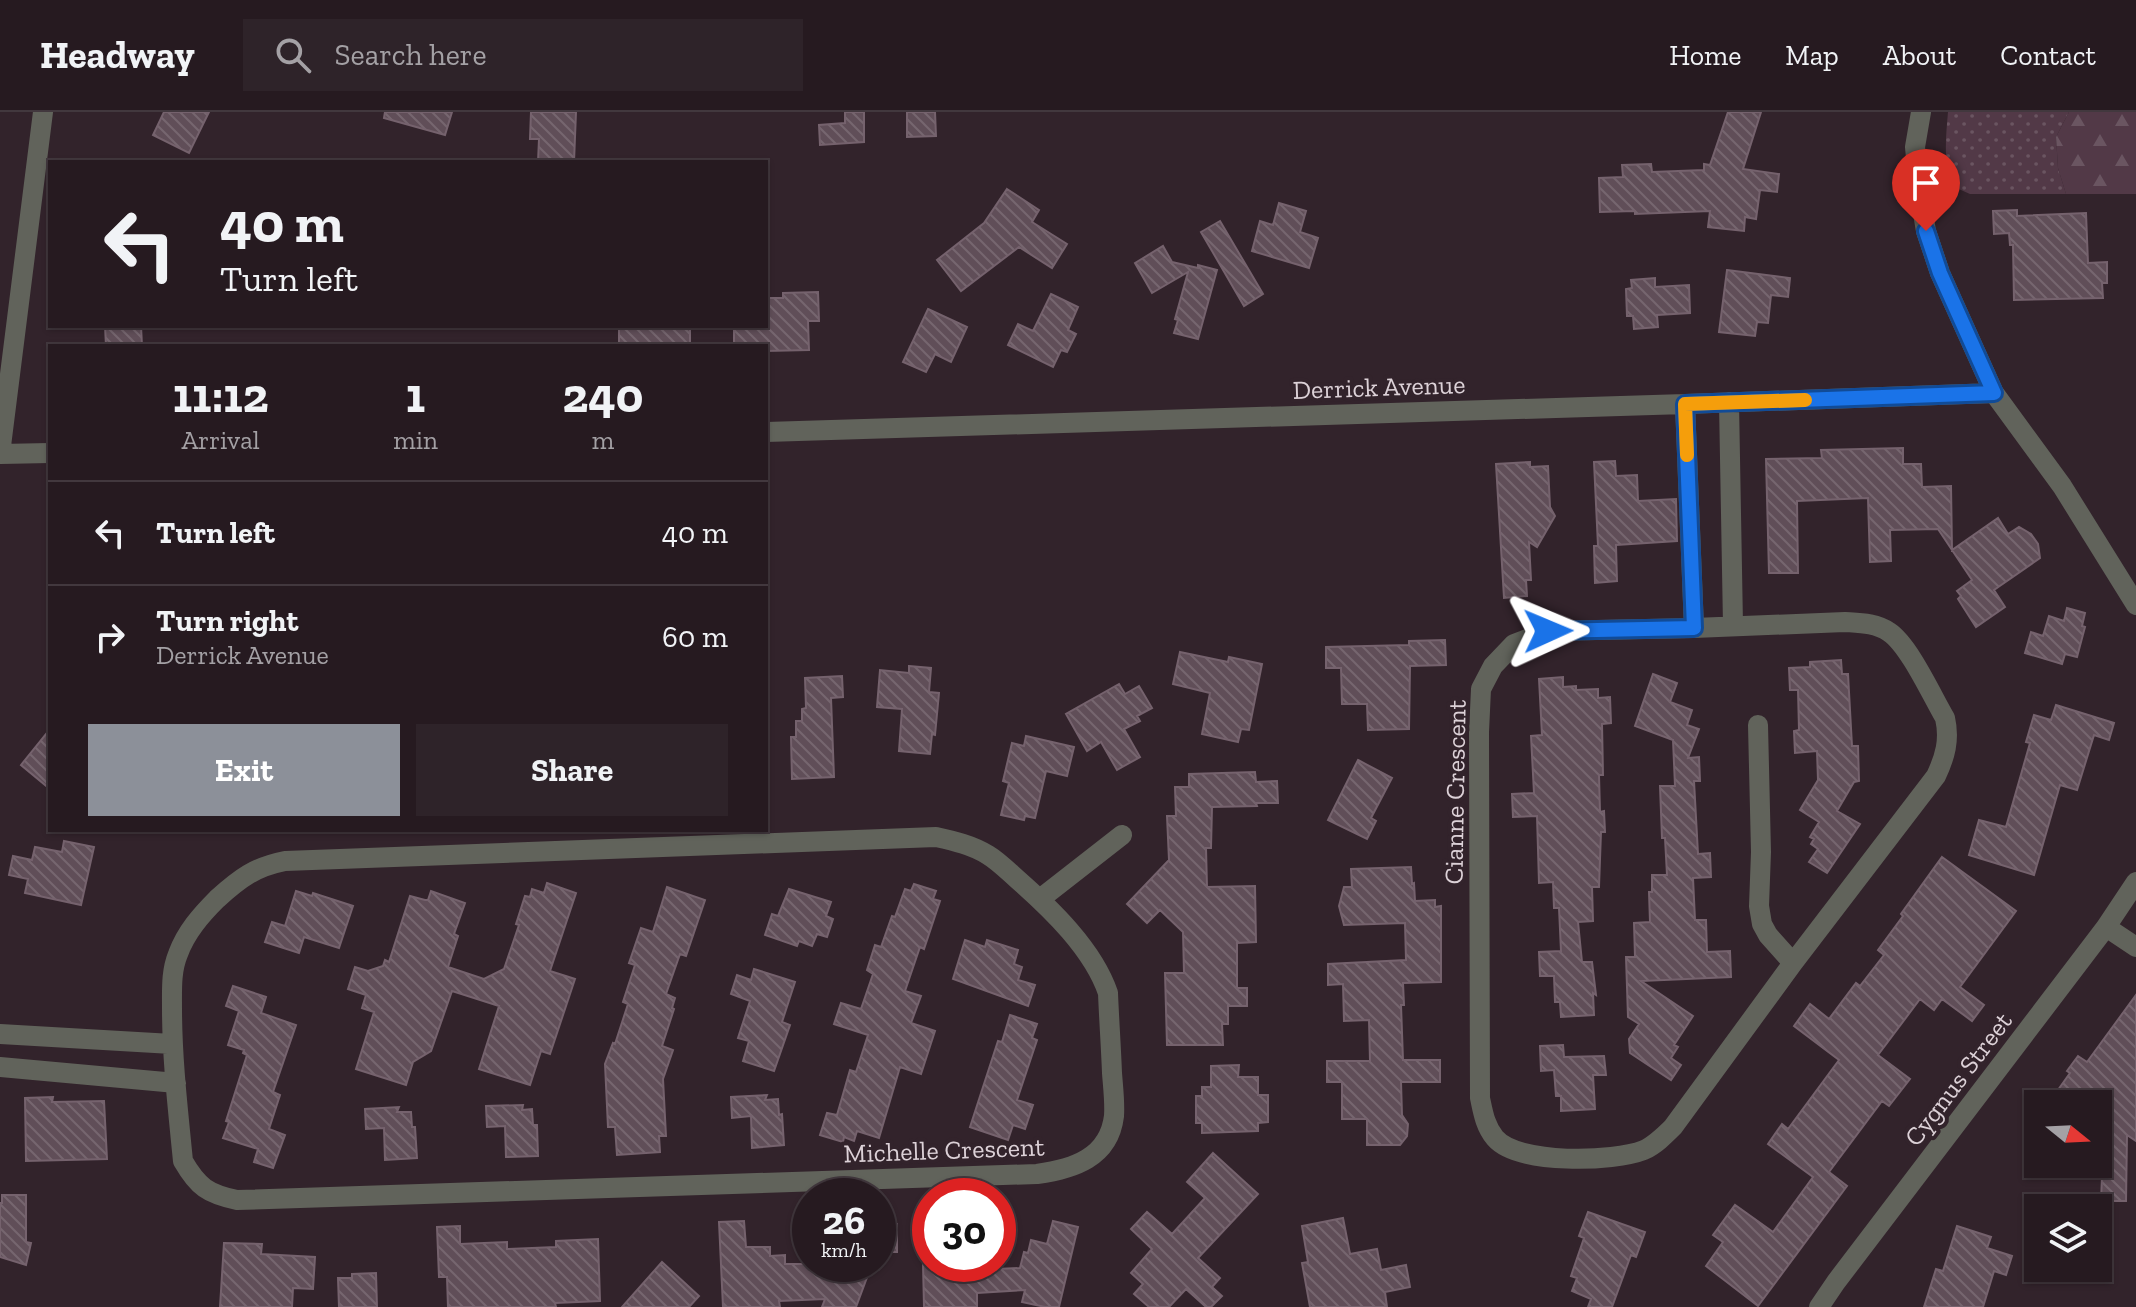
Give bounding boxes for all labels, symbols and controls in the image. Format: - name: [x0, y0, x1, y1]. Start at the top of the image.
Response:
- search box: [243, 19, 803, 91]
- text: Headway: [40, 32, 195, 78]
- icon: search: [271, 33, 315, 77]
- text: Search here: [335, 37, 487, 73]
- text: Home: [1669, 39, 1741, 72]
- text: Map: [1785, 39, 1839, 72]
- text: About: [1883, 39, 1956, 72]
- text: Contact: [2000, 39, 2096, 72]
- pin: [1892, 149, 1960, 231]
- icon: arrive: [1904, 161, 1948, 205]
- text: 40 m: [220, 189, 344, 256]
- icon: left: [88, 192, 192, 296]
- text: Turn left: [220, 257, 358, 300]
- text: 11:12: [173, 367, 269, 424]
- text: 1: [406, 367, 425, 424]
- text: 240: [563, 367, 643, 424]
- street label: Derrick Avenue: [1292, 368, 1466, 406]
- text: Arrival: [181, 424, 260, 456]
- text: min: [393, 424, 438, 456]
- text: m: [592, 424, 614, 456]
- icon: left: [88, 511, 132, 555]
- text: Turn left: [156, 515, 275, 551]
- text: 40 m: [662, 515, 728, 551]
- position arrow: [1506, 589, 1590, 673]
- text: Turn right: [156, 603, 298, 639]
- icon: right: [88, 615, 132, 659]
- text: 60 m: [662, 619, 728, 655]
- text: Derrick Avenue: [156, 639, 329, 671]
- street label: Cianne Crescent: [1437, 699, 1473, 885]
- button: Exit: [88, 724, 400, 816]
- button: Share: [416, 724, 728, 816]
- street label: Cygnus Street: [1897, 1005, 2019, 1152]
- north arrow: [2024, 1090, 2112, 1178]
- map controls: [2024, 1090, 2112, 1282]
- street label: Michelle Crescent: [843, 1130, 1045, 1169]
- speed limit sign: 30: [912, 1178, 1016, 1282]
- button: layers: [2024, 1194, 2112, 1282]
- text: 26: [823, 1196, 865, 1244]
- text: km/h: [821, 1238, 867, 1262]

